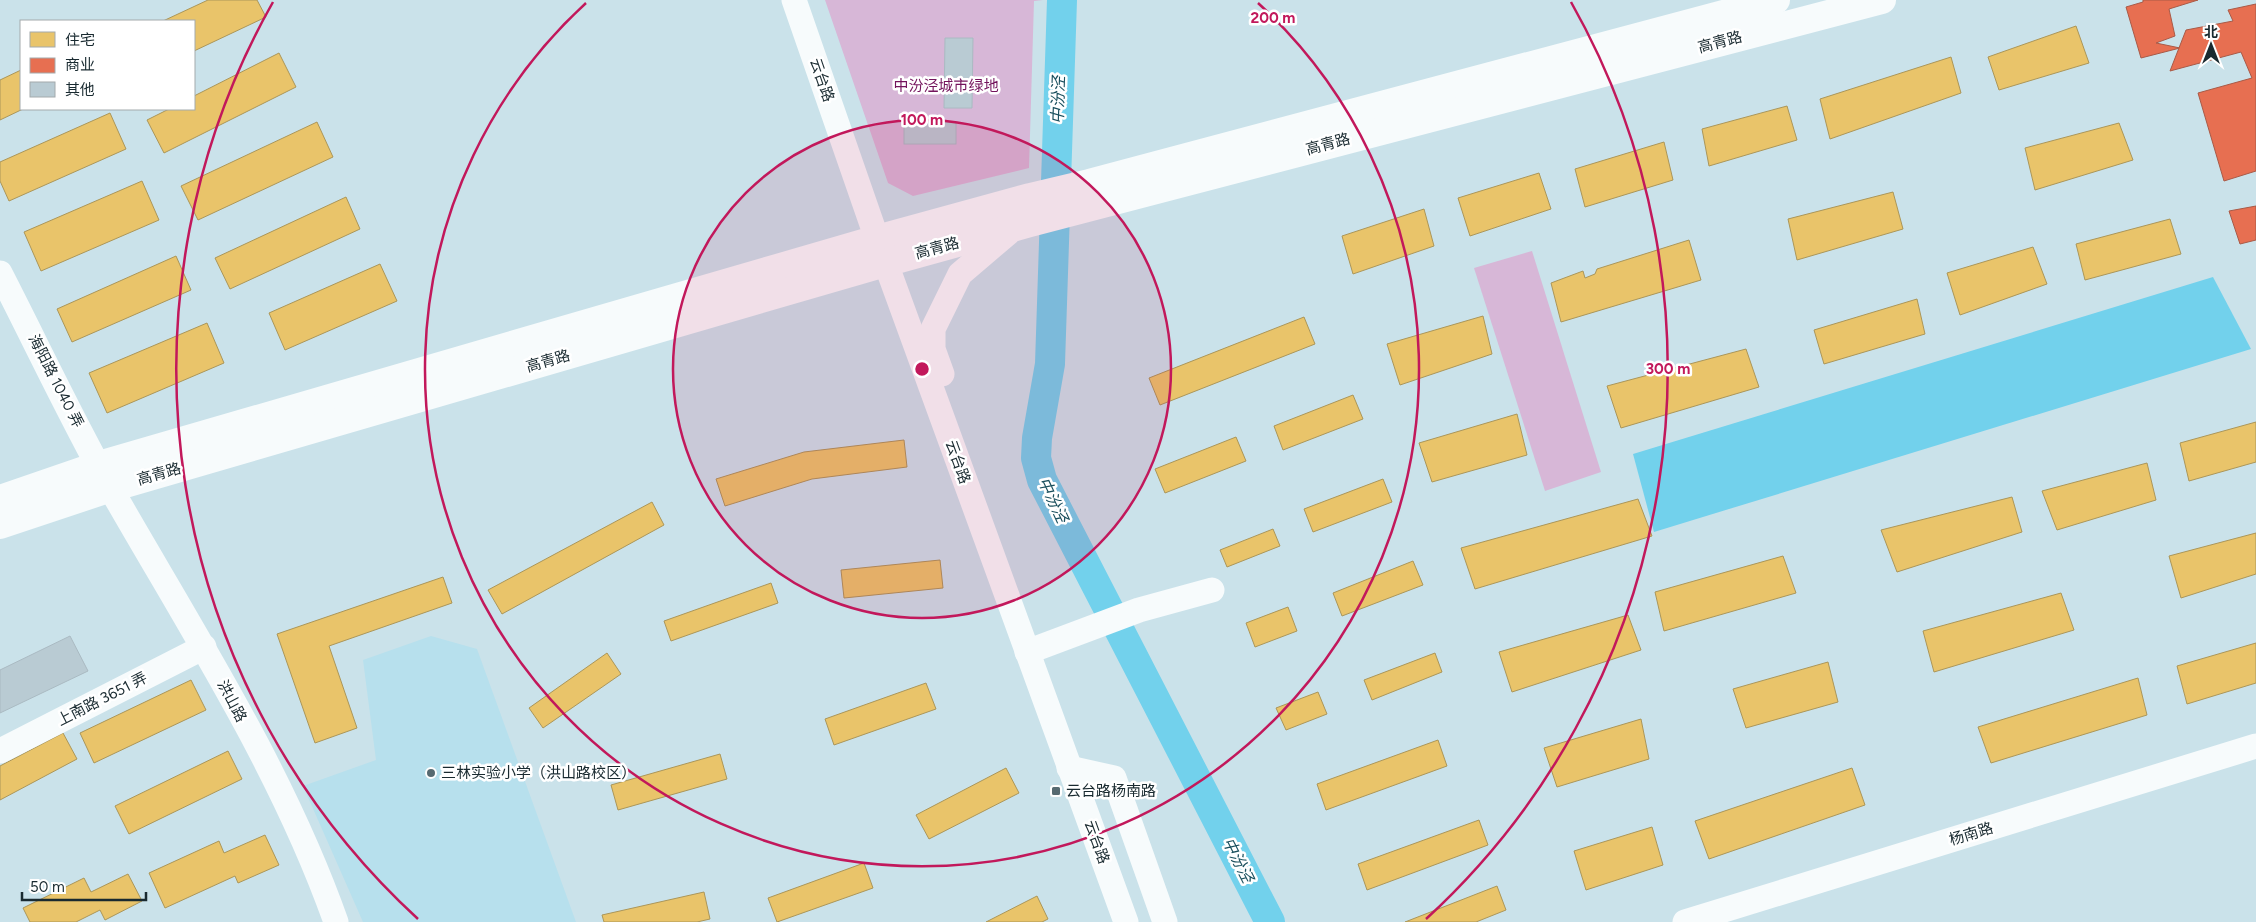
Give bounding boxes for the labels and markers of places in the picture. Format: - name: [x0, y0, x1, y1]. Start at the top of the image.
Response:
- centre of rings: [913, 360, 931, 378]
- place label: 三林实验小学（洪山路校区）: [441, 764, 636, 782]
- marker: 三林实验小学（洪山路校区）: [425, 767, 437, 779]
- place label: 云台路杨南路: [1066, 782, 1156, 800]
- marker: 云台路杨南路: [1050, 785, 1062, 797]

